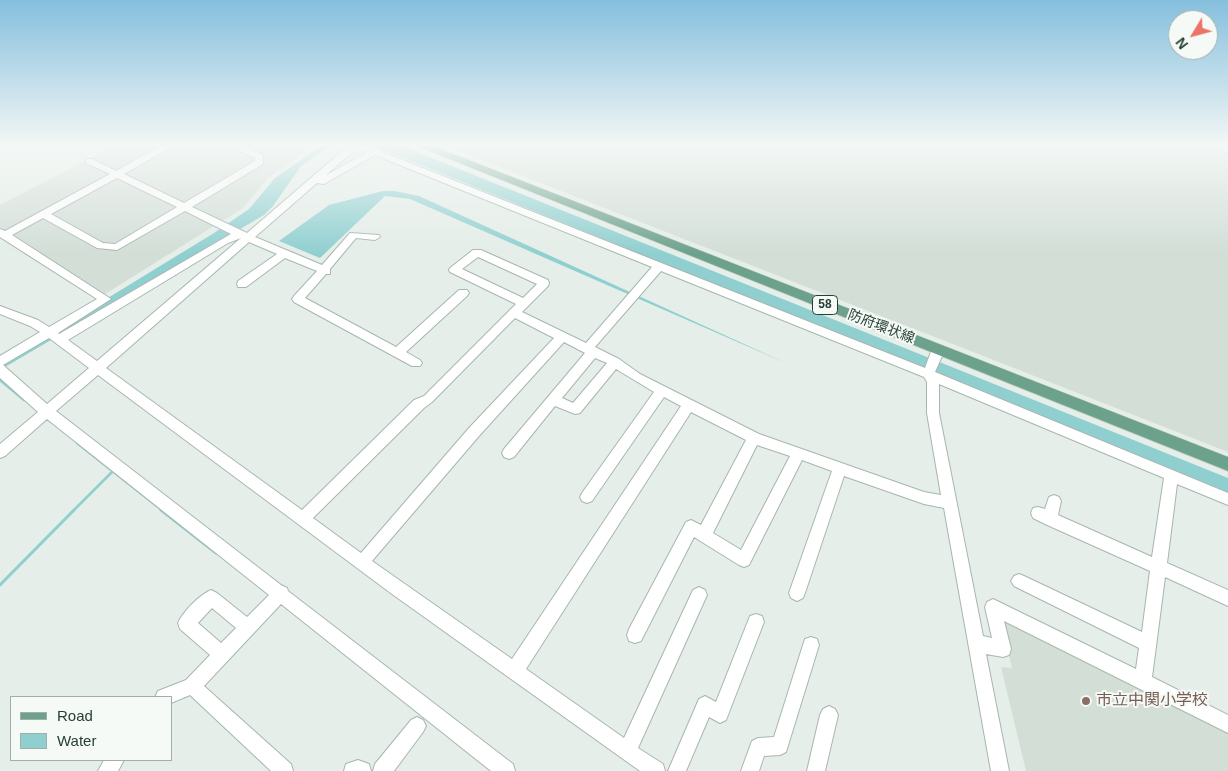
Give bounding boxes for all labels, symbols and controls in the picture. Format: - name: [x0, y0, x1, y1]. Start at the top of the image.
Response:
- north arrow: [1168, 10, 1218, 60]
- text: N: [1172, 35, 1191, 52]
- road number: 58: [812, 296, 838, 314]
- street label: 防府環状線: [845, 307, 917, 347]
- place label: 市立中関小学校: [1096, 691, 1208, 711]
- marker: 市立中関小学校: [1080, 695, 1092, 707]
- legend: [10, 696, 172, 761]
- text: Road: [57, 707, 93, 724]
- text: Water: [57, 732, 96, 749]

